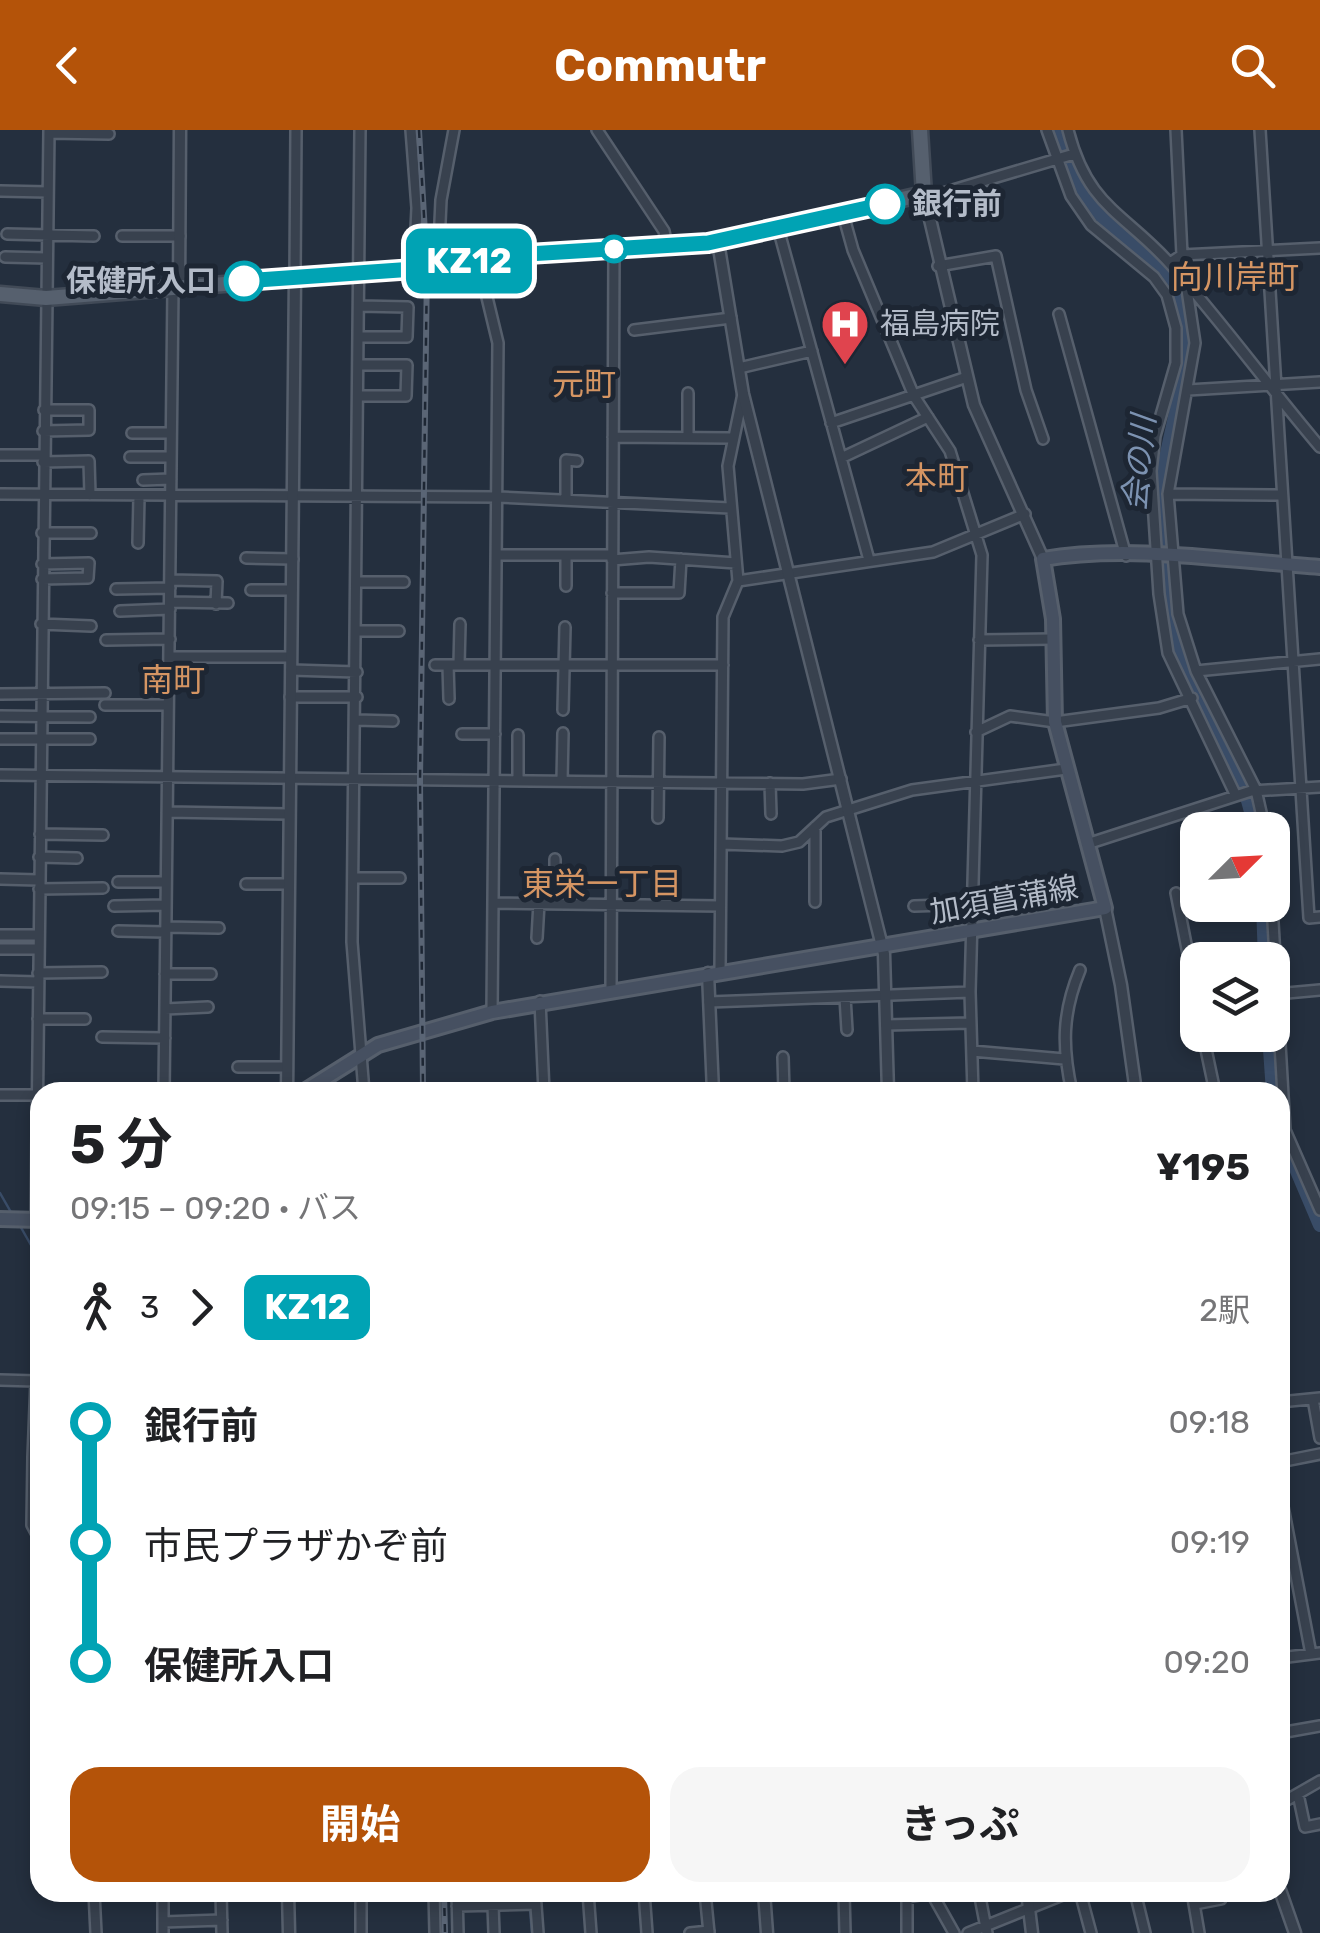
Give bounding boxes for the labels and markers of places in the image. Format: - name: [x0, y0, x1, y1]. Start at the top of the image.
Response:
- marker: 銀行前: [866, 185, 904, 223]
- place label: 銀行前: [912, 186, 1002, 222]
- unlabelled marker: [601, 236, 627, 262]
- marker: 保健所入口: [225, 262, 263, 300]
- place label: 保健所入口: [66, 263, 216, 299]
- hospital icon: 福島病院: [819, 298, 871, 366]
- place label: 福島病院: [880, 306, 1000, 342]

